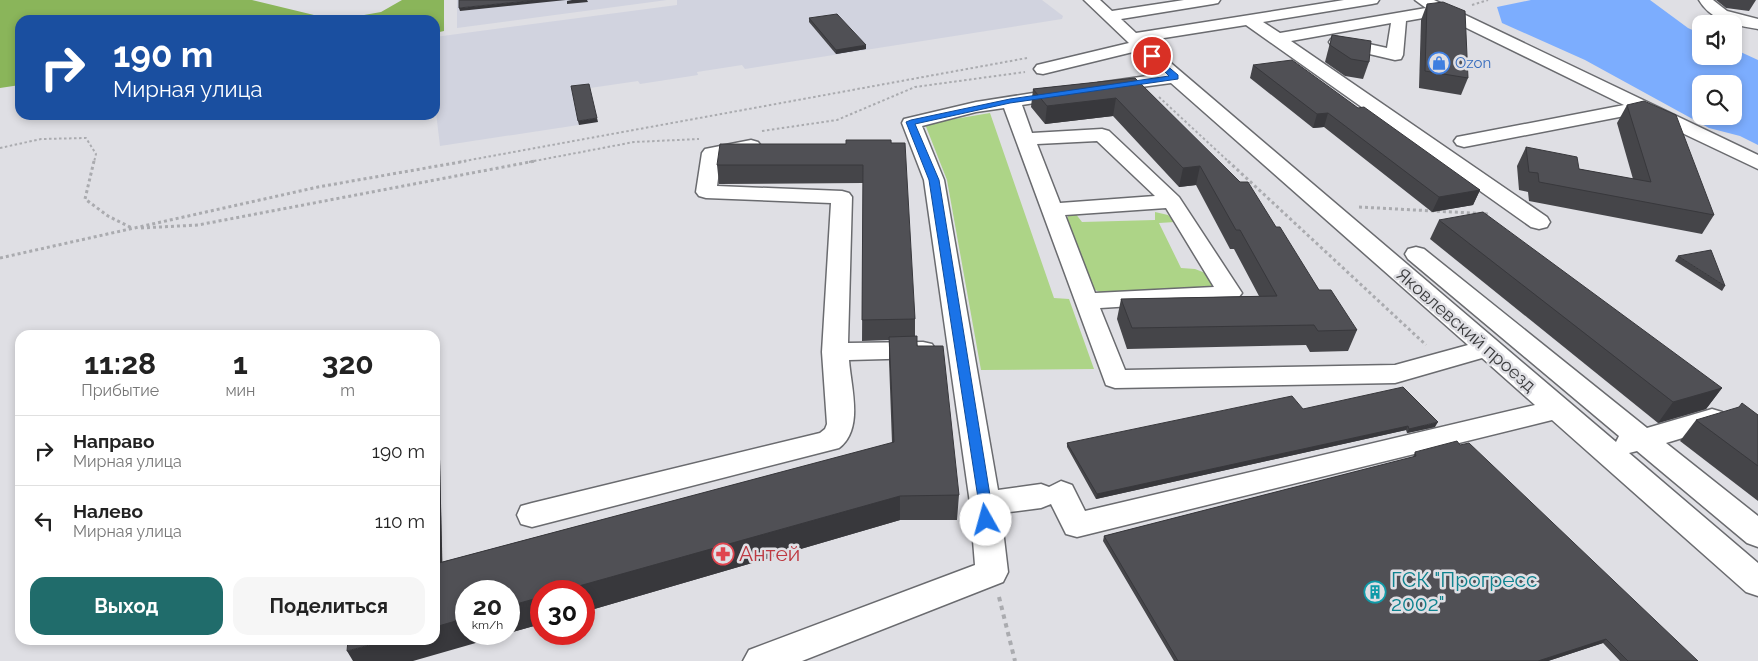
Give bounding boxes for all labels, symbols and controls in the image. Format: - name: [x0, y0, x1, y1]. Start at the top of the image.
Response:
- map controls: [1692, 15, 1742, 125]
- button: sound: [1692, 15, 1742, 65]
- text: 190 m: [113, 34, 213, 75]
- icon: right: [30, 35, 95, 100]
- pin: [1131, 35, 1173, 77]
- icon: arrive: [1138, 42, 1166, 70]
- shop icon: Ozon: [1427, 51, 1451, 75]
- place label: Ozon: [1455, 54, 1491, 72]
- button: search: [1692, 75, 1742, 125]
- text: Мирная улица: [113, 76, 262, 102]
- street label: Яковлевский проезд: [1392, 263, 1540, 396]
- text: 11:28: [84, 346, 156, 381]
- text: 1: [233, 346, 248, 381]
- text: 320: [322, 346, 374, 381]
- text: Прибытие: [81, 381, 159, 400]
- text: мин: [225, 381, 255, 400]
- text: m: [340, 381, 355, 400]
- text: Направо: [73, 430, 154, 452]
- icon: right: [30, 437, 58, 465]
- text: 190 m: [372, 440, 425, 462]
- text: Мирная улица: [73, 452, 182, 471]
- position arrow: [959, 493, 1011, 545]
- text: Налево: [73, 500, 143, 522]
- icon: left: [30, 507, 58, 535]
- text: 110 m: [375, 510, 425, 532]
- text: Мирная улица: [73, 522, 182, 541]
- place label: Антей: [739, 541, 800, 566]
- pharmacy icon: Антей: [711, 542, 735, 566]
- place label: ГСК "Прогресс 2002": [1391, 567, 1538, 616]
- button: Выход: [30, 577, 223, 635]
- button: Поделиться: [233, 577, 425, 635]
- speed limit sign: 30: [530, 580, 595, 645]
- building icon: ГСК "Прогресс 2002": [1363, 580, 1387, 604]
- text: 20: [473, 591, 502, 621]
- text: km/h: [472, 618, 503, 632]

